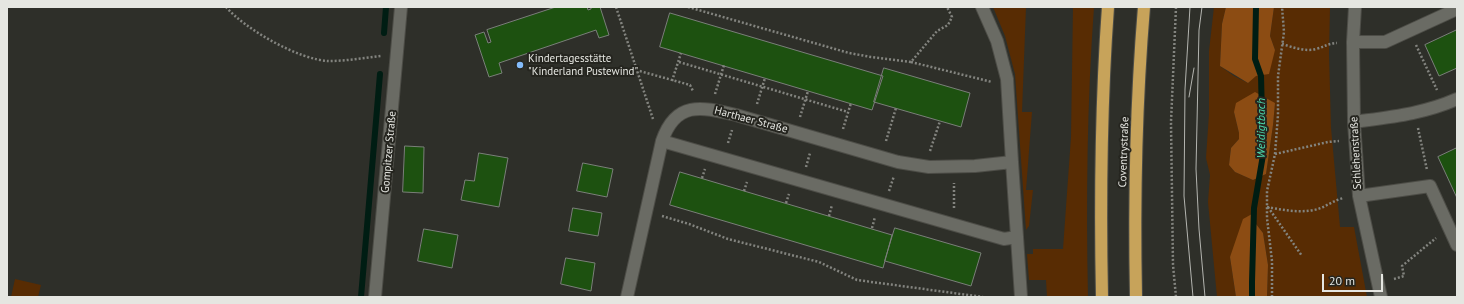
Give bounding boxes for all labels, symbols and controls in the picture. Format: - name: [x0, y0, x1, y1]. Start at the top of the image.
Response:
- place label: Kindertagesstätte "Kinderland Pustewind": [528, 52, 638, 78]
- marker: Kindertagesstätte "Kinderland Pustewind": [515, 60, 525, 70]
- water label: Weidigtbach: [1255, 98, 1269, 158]
- street label: Harthaer Straße: [713, 104, 789, 136]
- street label: Gompitzer Straße: [379, 111, 399, 193]
- street label: Coventrystraße: [1116, 116, 1132, 188]
- street label: Schlehenstraße: [1348, 116, 1364, 190]
- scale bar: [1324, 266, 1385, 292]
- text: 20 m: [1329, 273, 1355, 288]

